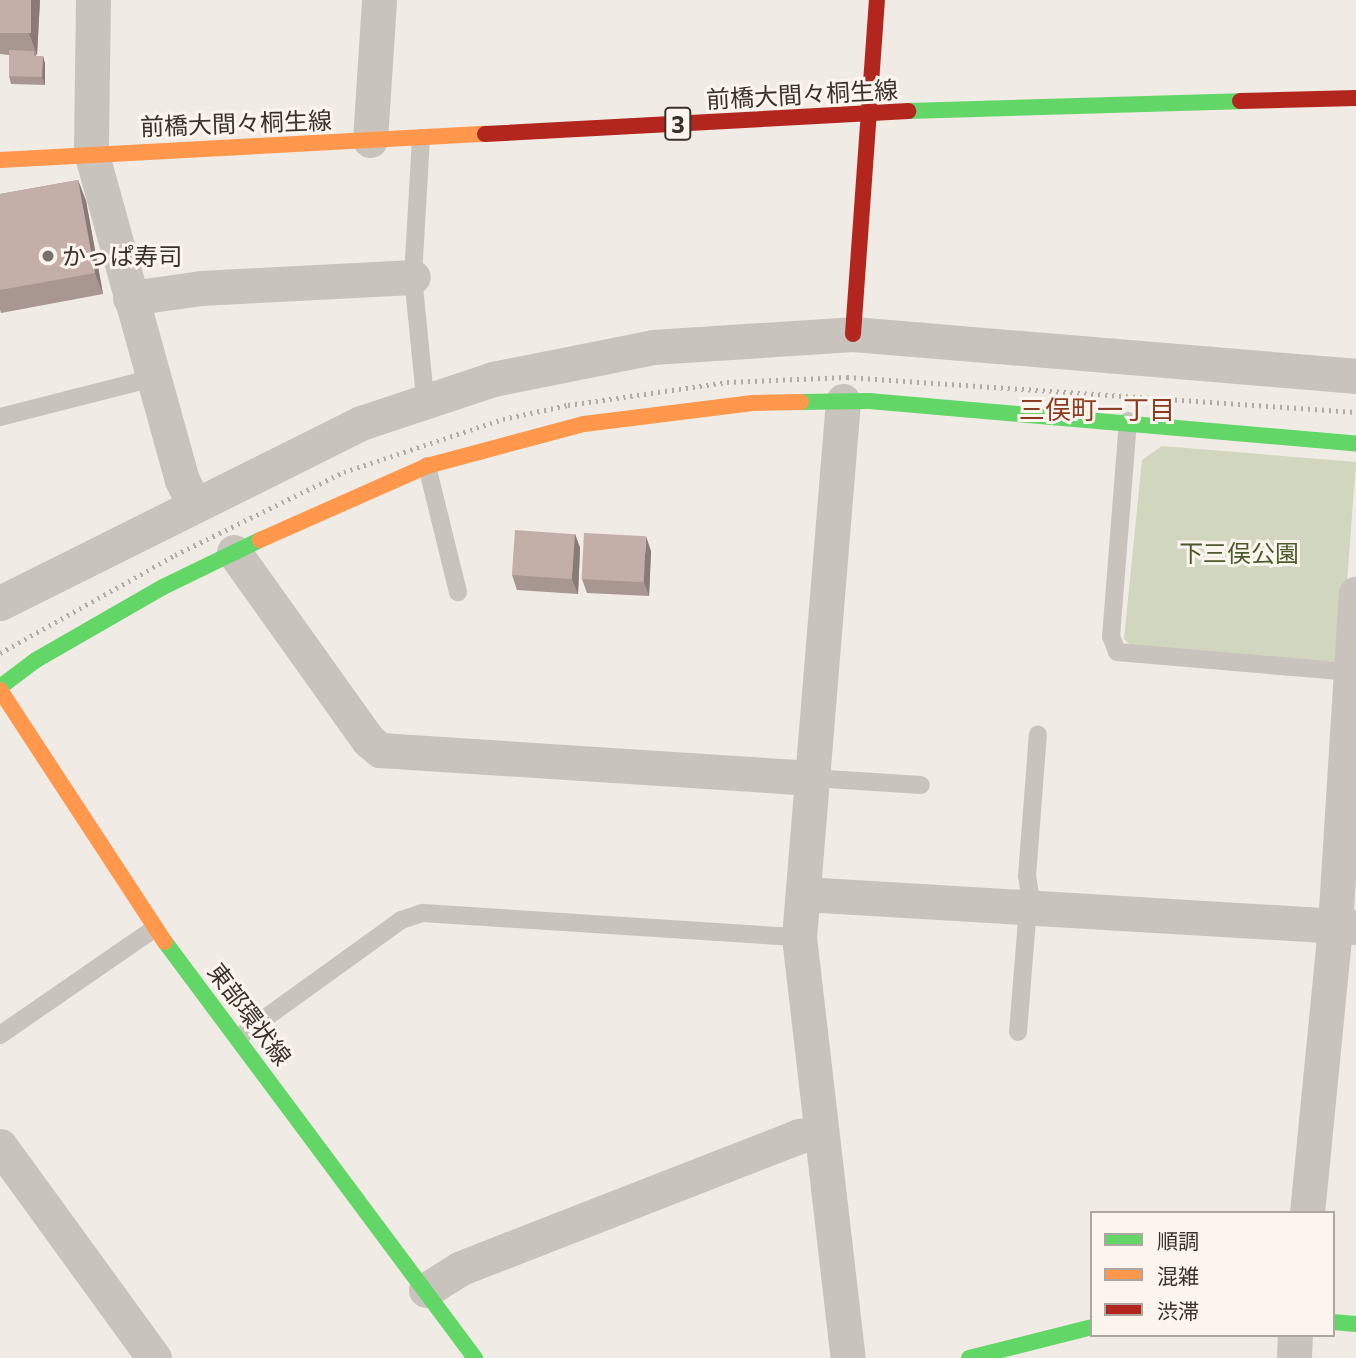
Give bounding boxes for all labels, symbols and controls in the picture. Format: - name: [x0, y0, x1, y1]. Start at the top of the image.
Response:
- street label: 前橋大間々桐生線: [705, 75, 899, 113]
- street label: 前橋大間々桐生線: [140, 105, 332, 141]
- road number: 3: [664, 105, 692, 144]
- place label: かっぱ寿司: [62, 242, 182, 270]
- marker: かっぱ寿司: [40, 248, 56, 264]
- district label: 三俣町一丁目: [1019, 393, 1175, 425]
- park label: 下三俣公園: [1179, 539, 1299, 567]
- street label: 東部環状線: [202, 957, 298, 1071]
- legend: [1090, 1211, 1335, 1337]
- text: 順調: [1157, 1228, 1199, 1253]
- text: 混雑: [1157, 1263, 1199, 1288]
- text: 渋滞: [1157, 1298, 1199, 1323]

